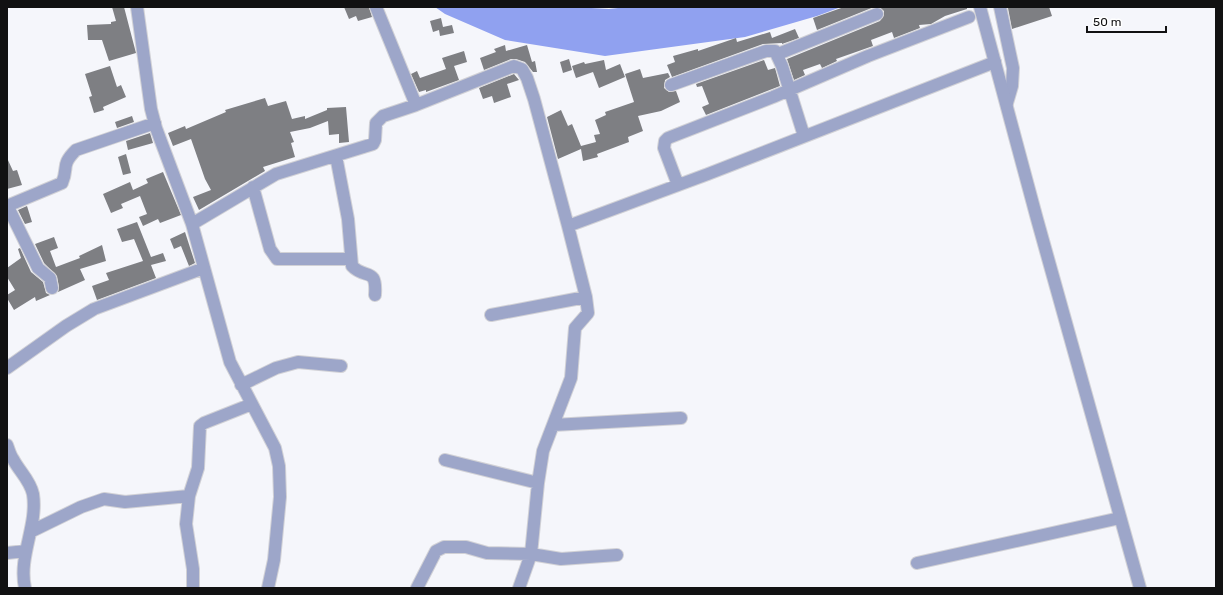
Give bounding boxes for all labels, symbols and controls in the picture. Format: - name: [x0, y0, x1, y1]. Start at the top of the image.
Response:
- scale bar: [1087, 8, 1166, 34]
- text: 50 m: [1093, 15, 1121, 29]

